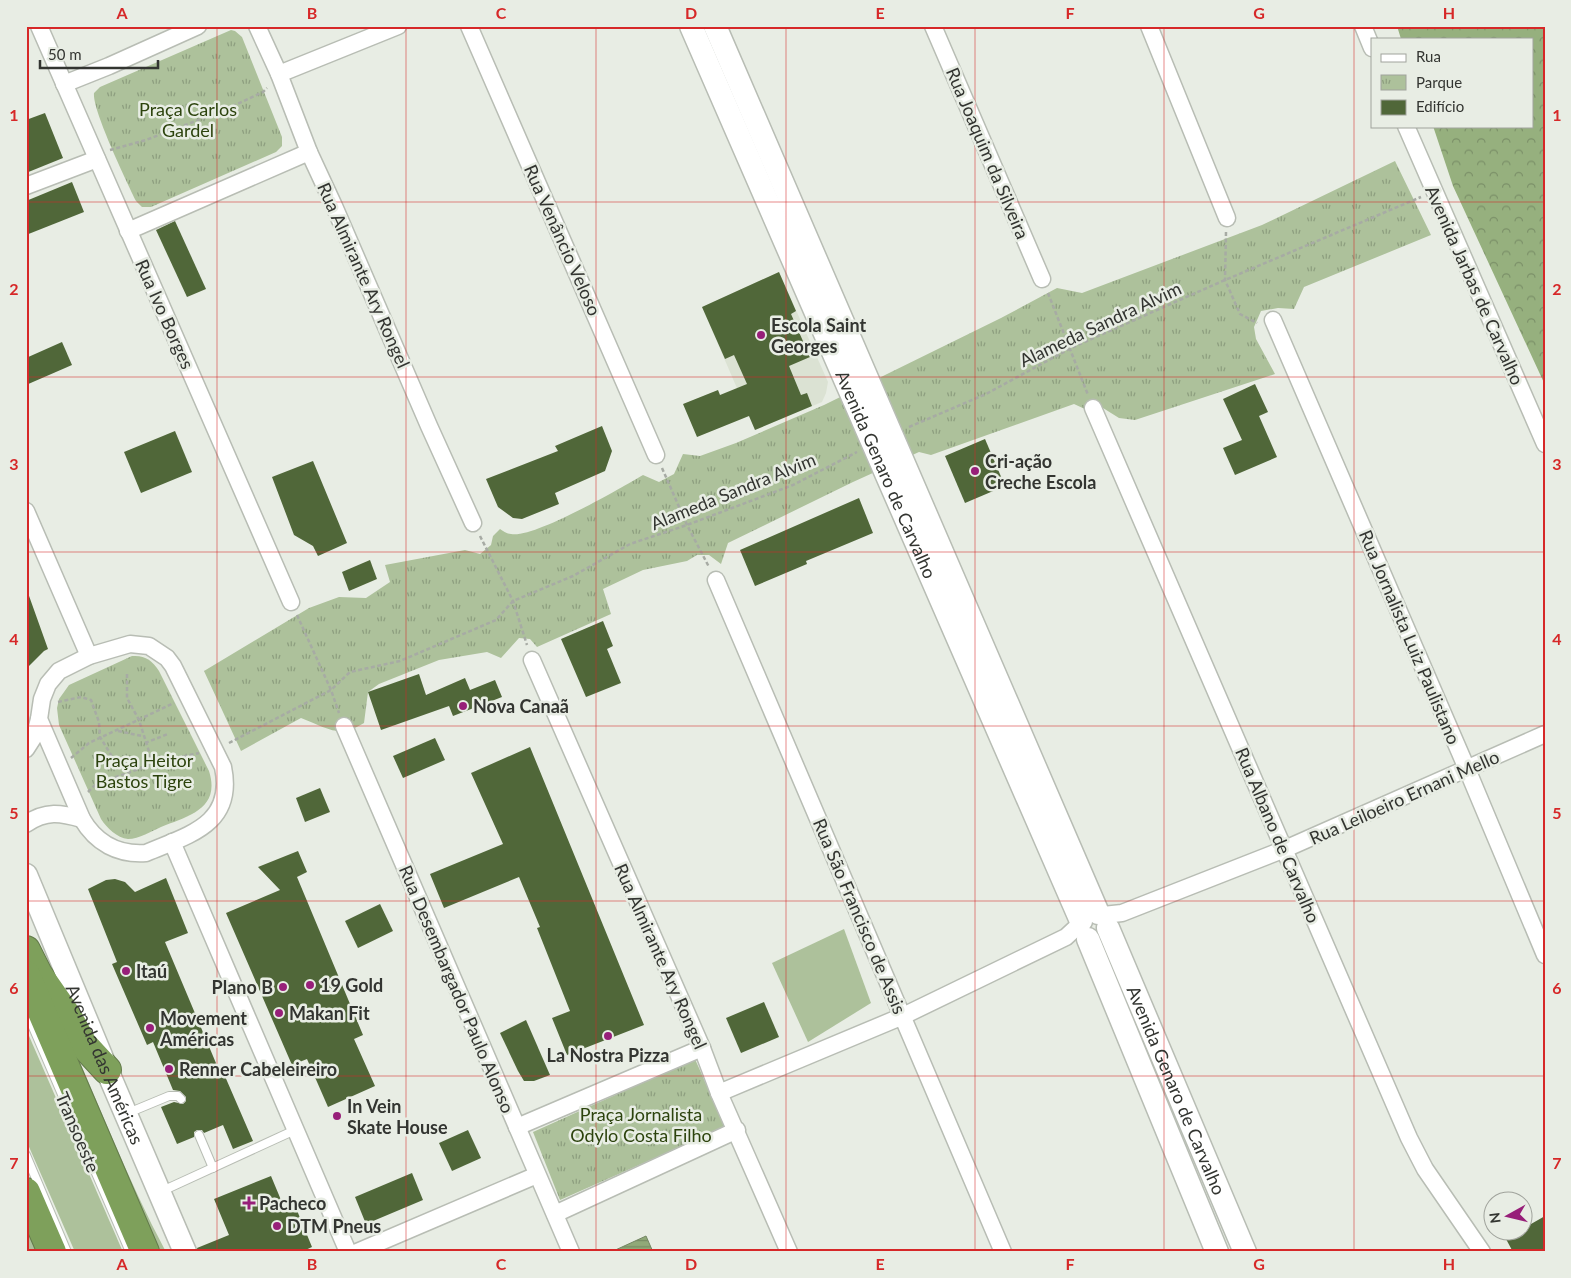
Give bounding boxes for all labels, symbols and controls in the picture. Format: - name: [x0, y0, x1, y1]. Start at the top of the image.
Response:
- text: A: [115, 3, 128, 22]
- text: B: [307, 3, 317, 22]
- text: C: [496, 3, 507, 22]
- text: D: [685, 3, 697, 22]
- text: E: [875, 3, 885, 22]
- text: F: [1065, 3, 1075, 22]
- text: G: [1253, 3, 1265, 22]
- text: H: [1443, 3, 1455, 22]
- scale bar: [40, 38, 158, 70]
- legend: [1371, 38, 1534, 128]
- text: 50 m: [48, 45, 82, 63]
- text: Rua: [1416, 47, 1441, 65]
- street label: Rua Joaquim da Silveira: [942, 64, 1034, 242]
- text: Parque: [1416, 73, 1462, 91]
- text: Edifício: [1416, 97, 1464, 115]
- park label: Praça Carlos Gardel: [139, 98, 237, 141]
- text: 1: [9, 105, 19, 124]
- text: 1: [1552, 105, 1562, 124]
- street label: Rua Venâncio Veloso: [520, 161, 606, 319]
- street label: Rua Almirante Ary Rongel: [313, 179, 415, 371]
- street label: Avenida Jarbas de Carvalho: [1421, 182, 1529, 388]
- street label: Rua Ivo Borges: [131, 256, 199, 372]
- street label: Alameda Sandra Alvim: [1016, 277, 1184, 371]
- text: 2: [9, 279, 19, 298]
- text: 2: [1552, 279, 1562, 298]
- place label: Escola Saint Georges: [771, 314, 866, 357]
- marker: Escola Saint Georges: [755, 329, 767, 341]
- street label: Avenida Genaro de Carvalho: [831, 367, 941, 582]
- street label: Alameda Sandra Alvim: [647, 448, 819, 534]
- place label: Cri-ação Creche Escola: [985, 450, 1096, 493]
- text: 3: [9, 454, 19, 473]
- text: 3: [1552, 454, 1562, 473]
- marker: Cri-ação Creche Escola: [969, 465, 981, 477]
- street label: Rua Jornalista Luiz Paulistano: [1355, 527, 1465, 747]
- text: 4: [9, 629, 19, 648]
- text: 4: [1552, 629, 1562, 648]
- place label: Nova Canaã: [473, 695, 569, 717]
- marker: Nova Canaã: [457, 700, 469, 712]
- street label: Rua Albano de Carvalho: [1231, 744, 1325, 926]
- street label: Rua Leiloeiro Ernani Mello: [1306, 745, 1502, 849]
- park label: Praça Heitor Bastos Tigre: [95, 749, 194, 792]
- text: 5: [9, 803, 19, 822]
- text: 5: [1552, 803, 1562, 822]
- street label: Rua São Francisco de Assis: [809, 815, 911, 1017]
- street label: Rua Almirante Ary Rongel: [610, 860, 712, 1052]
- street label: Rua Desembargador Paulo Alonso: [395, 862, 519, 1116]
- place label: Itaú: [136, 960, 167, 982]
- marker: Itaú: [120, 965, 132, 977]
- place label: 19 Gold: [320, 974, 383, 996]
- place label: Plano B: [212, 976, 273, 998]
- text: 6: [9, 978, 19, 997]
- text: 6: [1552, 978, 1562, 997]
- marker: 19 Gold: [304, 979, 316, 991]
- street label: Avenida das Américas: [62, 981, 149, 1148]
- marker: Plano B: [277, 981, 289, 993]
- street label: Avenida Genaro de Carvalho: [1123, 982, 1230, 1198]
- place label: Makan Fit: [289, 1002, 370, 1024]
- place label: Movement Américas: [159, 1007, 247, 1050]
- marker: Makan Fit: [273, 1007, 285, 1019]
- marker: Movement Américas: [144, 1022, 156, 1034]
- marker: La Nostra Pizza: [602, 1030, 614, 1042]
- place label: La Nostra Pizza: [547, 1044, 669, 1066]
- place label: Renner Cabeleireiro: [179, 1058, 337, 1080]
- marker: Renner Cabeleireiro: [163, 1063, 175, 1075]
- street label: Transoeste: [51, 1088, 105, 1176]
- place label: In Vein Skate House: [347, 1095, 448, 1138]
- park label: Praça Jornalista Odylo Costa Filho: [570, 1103, 712, 1146]
- marker: In Vein Skate House: [331, 1110, 343, 1122]
- text: 7: [9, 1153, 19, 1172]
- text: 7: [1552, 1153, 1562, 1172]
- north arrow: [1484, 1190, 1534, 1240]
- place label: Pacheco: [259, 1192, 326, 1214]
- marker: Pacheco: [243, 1197, 255, 1209]
- text: N: [1485, 1211, 1504, 1224]
- place label: DTM Pneus: [287, 1215, 381, 1237]
- marker: DTM Pneus: [271, 1220, 283, 1232]
- text: A: [115, 1254, 128, 1273]
- text: B: [307, 1254, 317, 1273]
- text: C: [496, 1254, 507, 1273]
- text: D: [685, 1254, 697, 1273]
- text: E: [875, 1254, 885, 1273]
- text: F: [1065, 1254, 1075, 1273]
- text: G: [1253, 1254, 1265, 1273]
- text: H: [1443, 1254, 1455, 1273]

